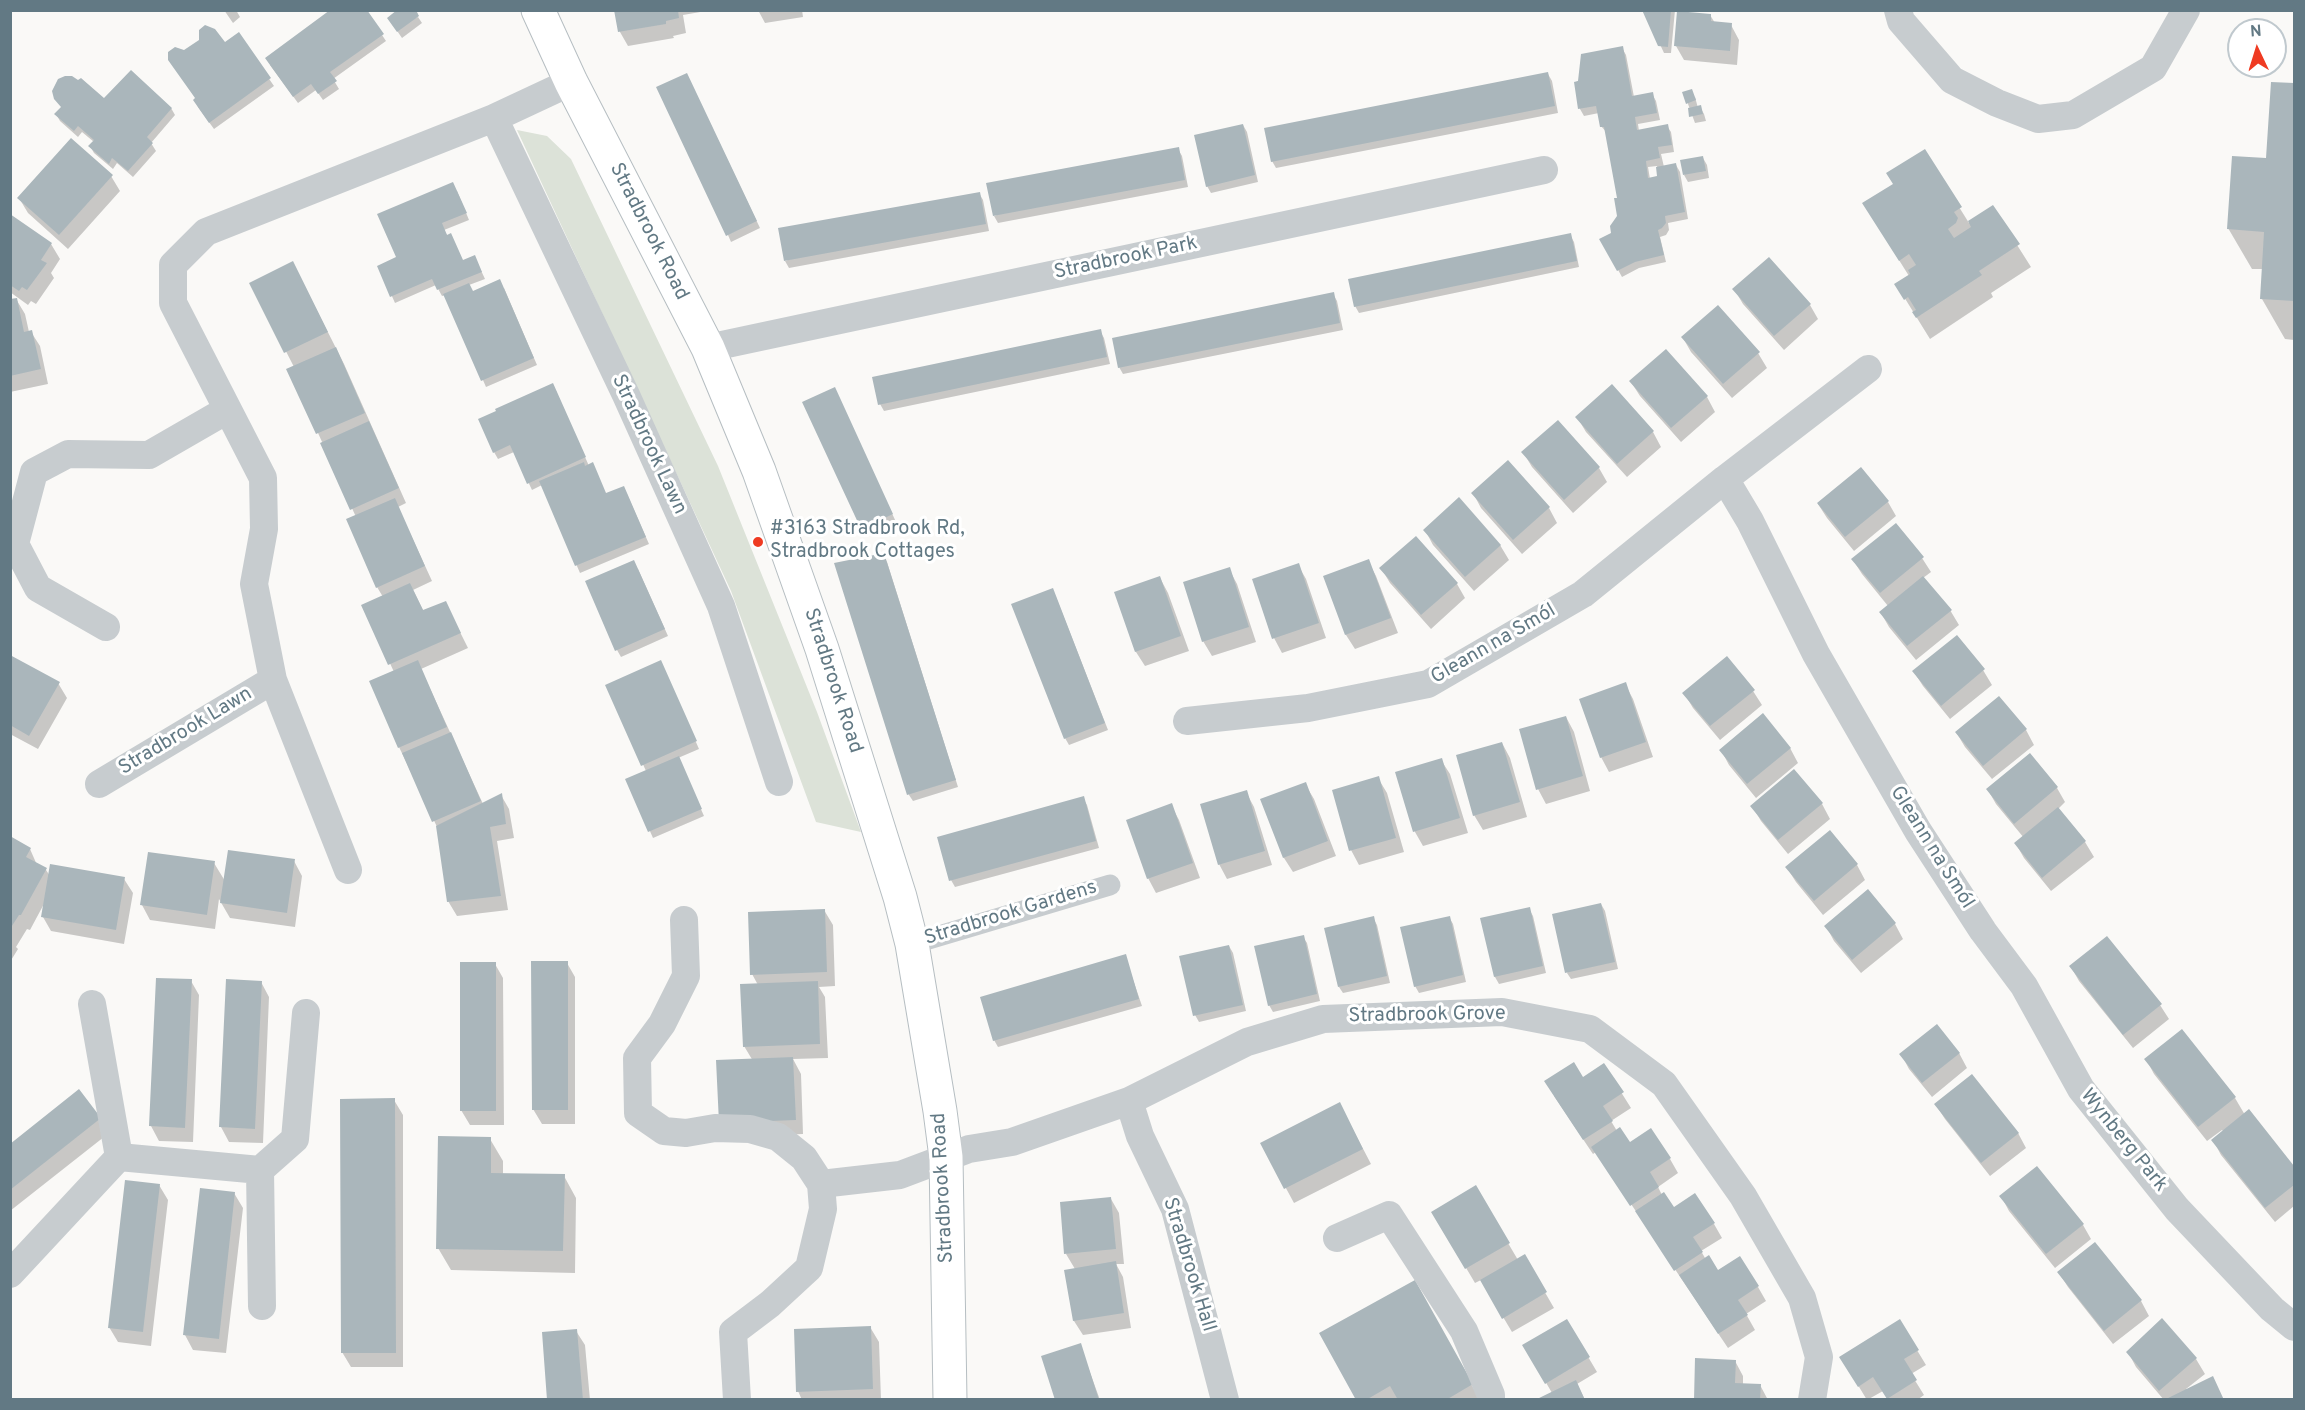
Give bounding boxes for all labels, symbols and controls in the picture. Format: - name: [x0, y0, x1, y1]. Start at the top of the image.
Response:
- north arrow: [2227, 18, 2287, 78]
- text: N: [2249, 22, 2262, 42]
- street label: Stradbrook Road: [603, 159, 693, 305]
- street label: Stradbrook Park: [1052, 232, 1200, 286]
- street label: Stradbrook Lawn: [605, 371, 691, 519]
- place label: #3163 Stradbrook Rd, Stradbrook Cottages: [770, 518, 965, 565]
- marker: #3163 Stradbrook Rd, Stradbrook Cottages: [751, 535, 765, 549]
- street label: Gleann na Smól: [1427, 600, 1561, 690]
- street label: Stradbrook Road: [797, 606, 867, 756]
- street label: Stradbrook Lawn: [115, 683, 257, 781]
- street label: Gleann na Smól: [1884, 782, 1978, 914]
- street label: Stradbrook Gardens: [922, 876, 1100, 952]
- street label: Stradbrook Grove: [1348, 1003, 1506, 1029]
- street label: Wynberg Park: [2074, 1085, 2172, 1197]
- street label: Stradbrook Road: [928, 1112, 960, 1264]
- street label: Stradbrook Hall: [1156, 1195, 1220, 1335]

